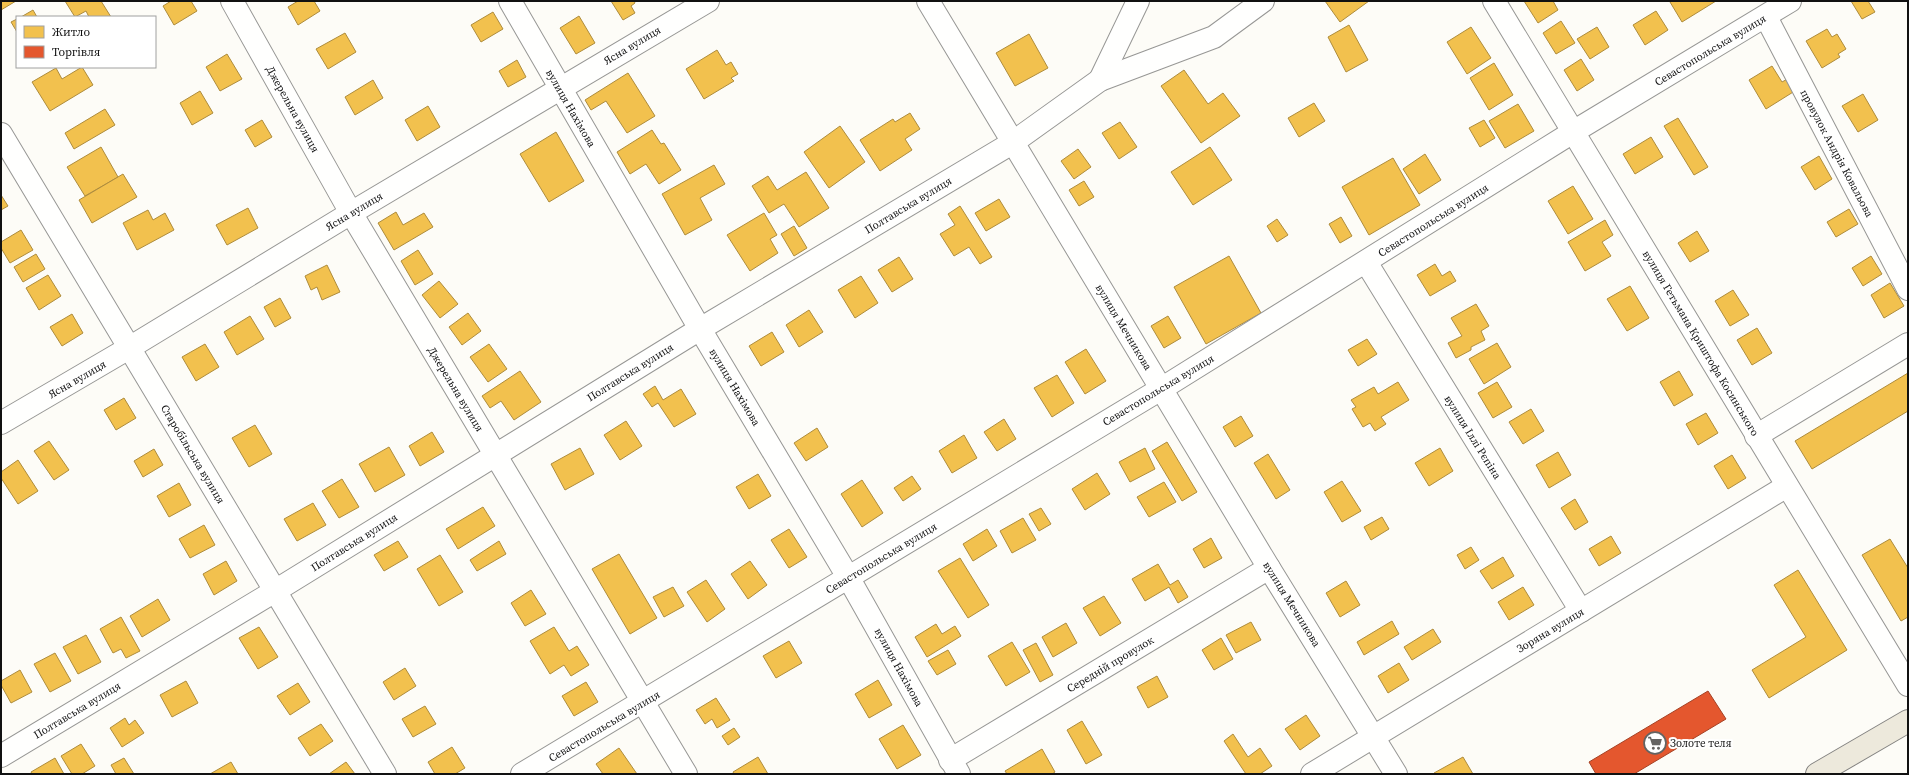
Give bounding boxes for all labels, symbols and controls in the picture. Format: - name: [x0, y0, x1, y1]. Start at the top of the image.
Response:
- street label: Севастопольська вулиця: [1652, 11, 1769, 90]
- legend: [16, 16, 156, 68]
- street label: Ясна вулиця: [601, 22, 664, 68]
- text: Житло: [52, 24, 90, 40]
- text: Торгівля: [52, 44, 100, 60]
- street label: Джерельна вулиця: [263, 63, 323, 155]
- street label: вулиця Нахімова: [542, 66, 599, 150]
- street label: провулок Андрія Ковальова: [1796, 87, 1877, 220]
- street label: Полтавська вулиця: [862, 173, 955, 237]
- street label: Севастопольська вулиця: [1375, 180, 1491, 261]
- street label: Ясна вулиця: [323, 188, 386, 234]
- street label: вулиця Гетьмана Криштофа Косинського: [1639, 248, 1762, 439]
- street label: вулиця Мечникова: [1092, 281, 1155, 373]
- street label: Полтавська вулиця: [584, 340, 676, 405]
- street label: Джерельна вулиця: [424, 344, 487, 435]
- street label: вулиця Нахімова: [705, 346, 764, 429]
- street label: Севастопольська вулиця: [1100, 351, 1217, 430]
- street label: Ясна вулиця: [46, 357, 109, 402]
- street label: вулиця Іллі Рєпіна: [1441, 392, 1505, 482]
- street label: Старобільська вулиця: [157, 402, 228, 507]
- street label: Полтавська вулиця: [308, 510, 400, 575]
- street label: Севастопольська вулиця: [823, 519, 940, 598]
- street label: вулиця Мечникова: [1259, 559, 1324, 650]
- street label: Зоряна вулиця: [1514, 604, 1587, 656]
- street label: вулиця Нахімова: [871, 625, 927, 710]
- street label: Середній провулок: [1064, 633, 1156, 696]
- street label: Полтавська вулиця: [31, 678, 124, 742]
- street label: Севастопольська вулиця: [546, 687, 663, 766]
- supermarket icon: Золоте теля: [1642, 730, 1668, 756]
- place label: Золоте теля: [1670, 736, 1732, 751]

